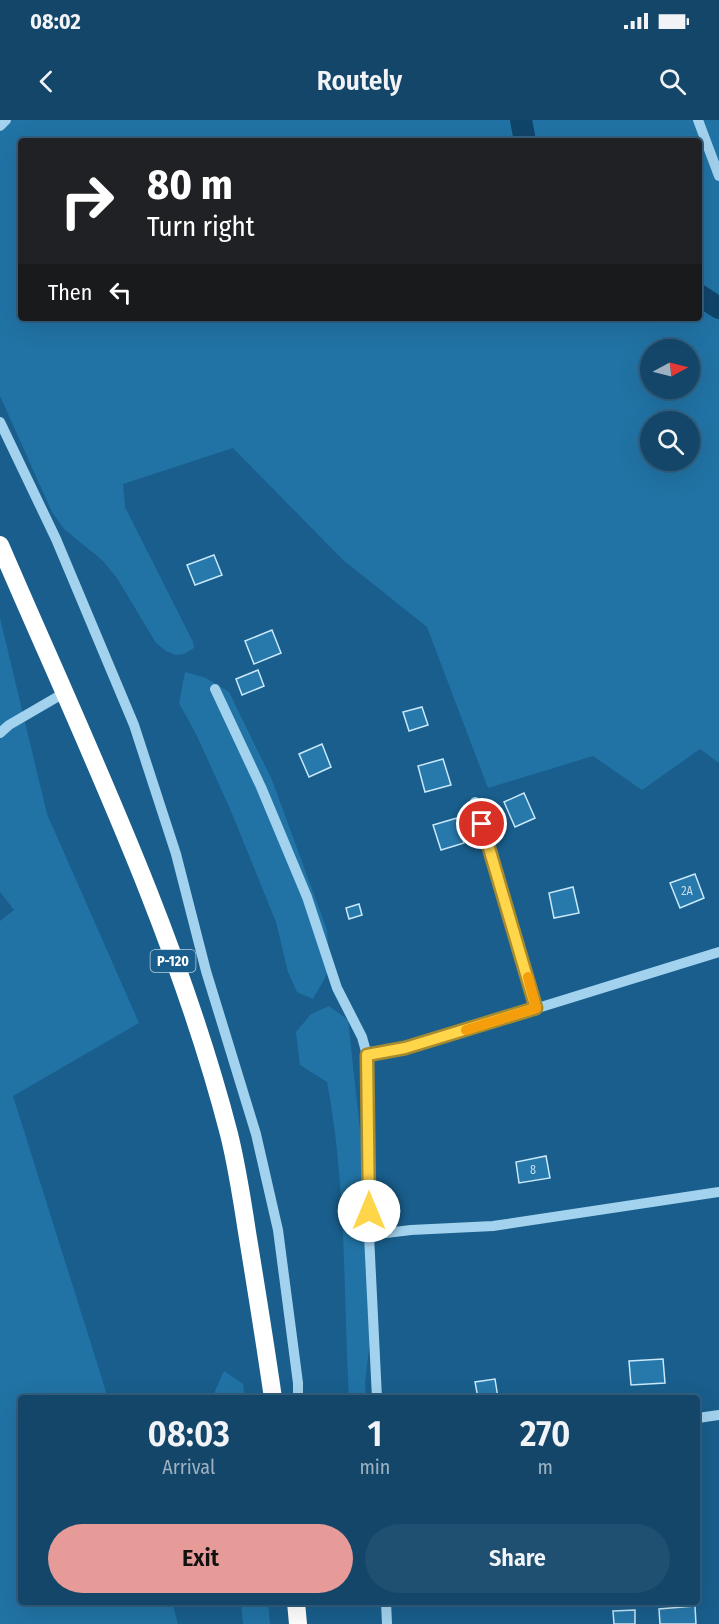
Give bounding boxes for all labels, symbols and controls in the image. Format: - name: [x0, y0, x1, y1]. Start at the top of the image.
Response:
- text: 08:02: [30, 8, 81, 35]
- icon: back: [30, 65, 63, 98]
- text: Routely: [317, 65, 402, 97]
- icon: search: [656, 65, 689, 98]
- text: 80 m: [147, 160, 233, 210]
- icon: right: [48, 162, 126, 240]
- text: Turn right: [147, 211, 255, 243]
- icon: left: [104, 276, 137, 309]
- text: Then: [48, 279, 92, 306]
- north arrow: [640, 339, 700, 399]
- map controls: [640, 339, 700, 471]
- button: search: [640, 411, 700, 471]
- pin: [456, 798, 507, 849]
- icon: arrive: [465, 807, 498, 840]
- house number: 2А: [681, 884, 693, 898]
- road number: Р-120: [150, 950, 195, 972]
- house number: 8: [530, 1163, 536, 1177]
- position arrow: [337, 1179, 401, 1243]
- text: 08:03: [148, 1412, 230, 1456]
- text: 1: [367, 1412, 382, 1456]
- text: 270: [520, 1412, 570, 1456]
- text: Arrival: [162, 1455, 215, 1479]
- text: min: [359, 1455, 390, 1479]
- text: m: [537, 1455, 553, 1479]
- button: Exit: [48, 1524, 353, 1593]
- button: Share: [365, 1524, 670, 1593]

